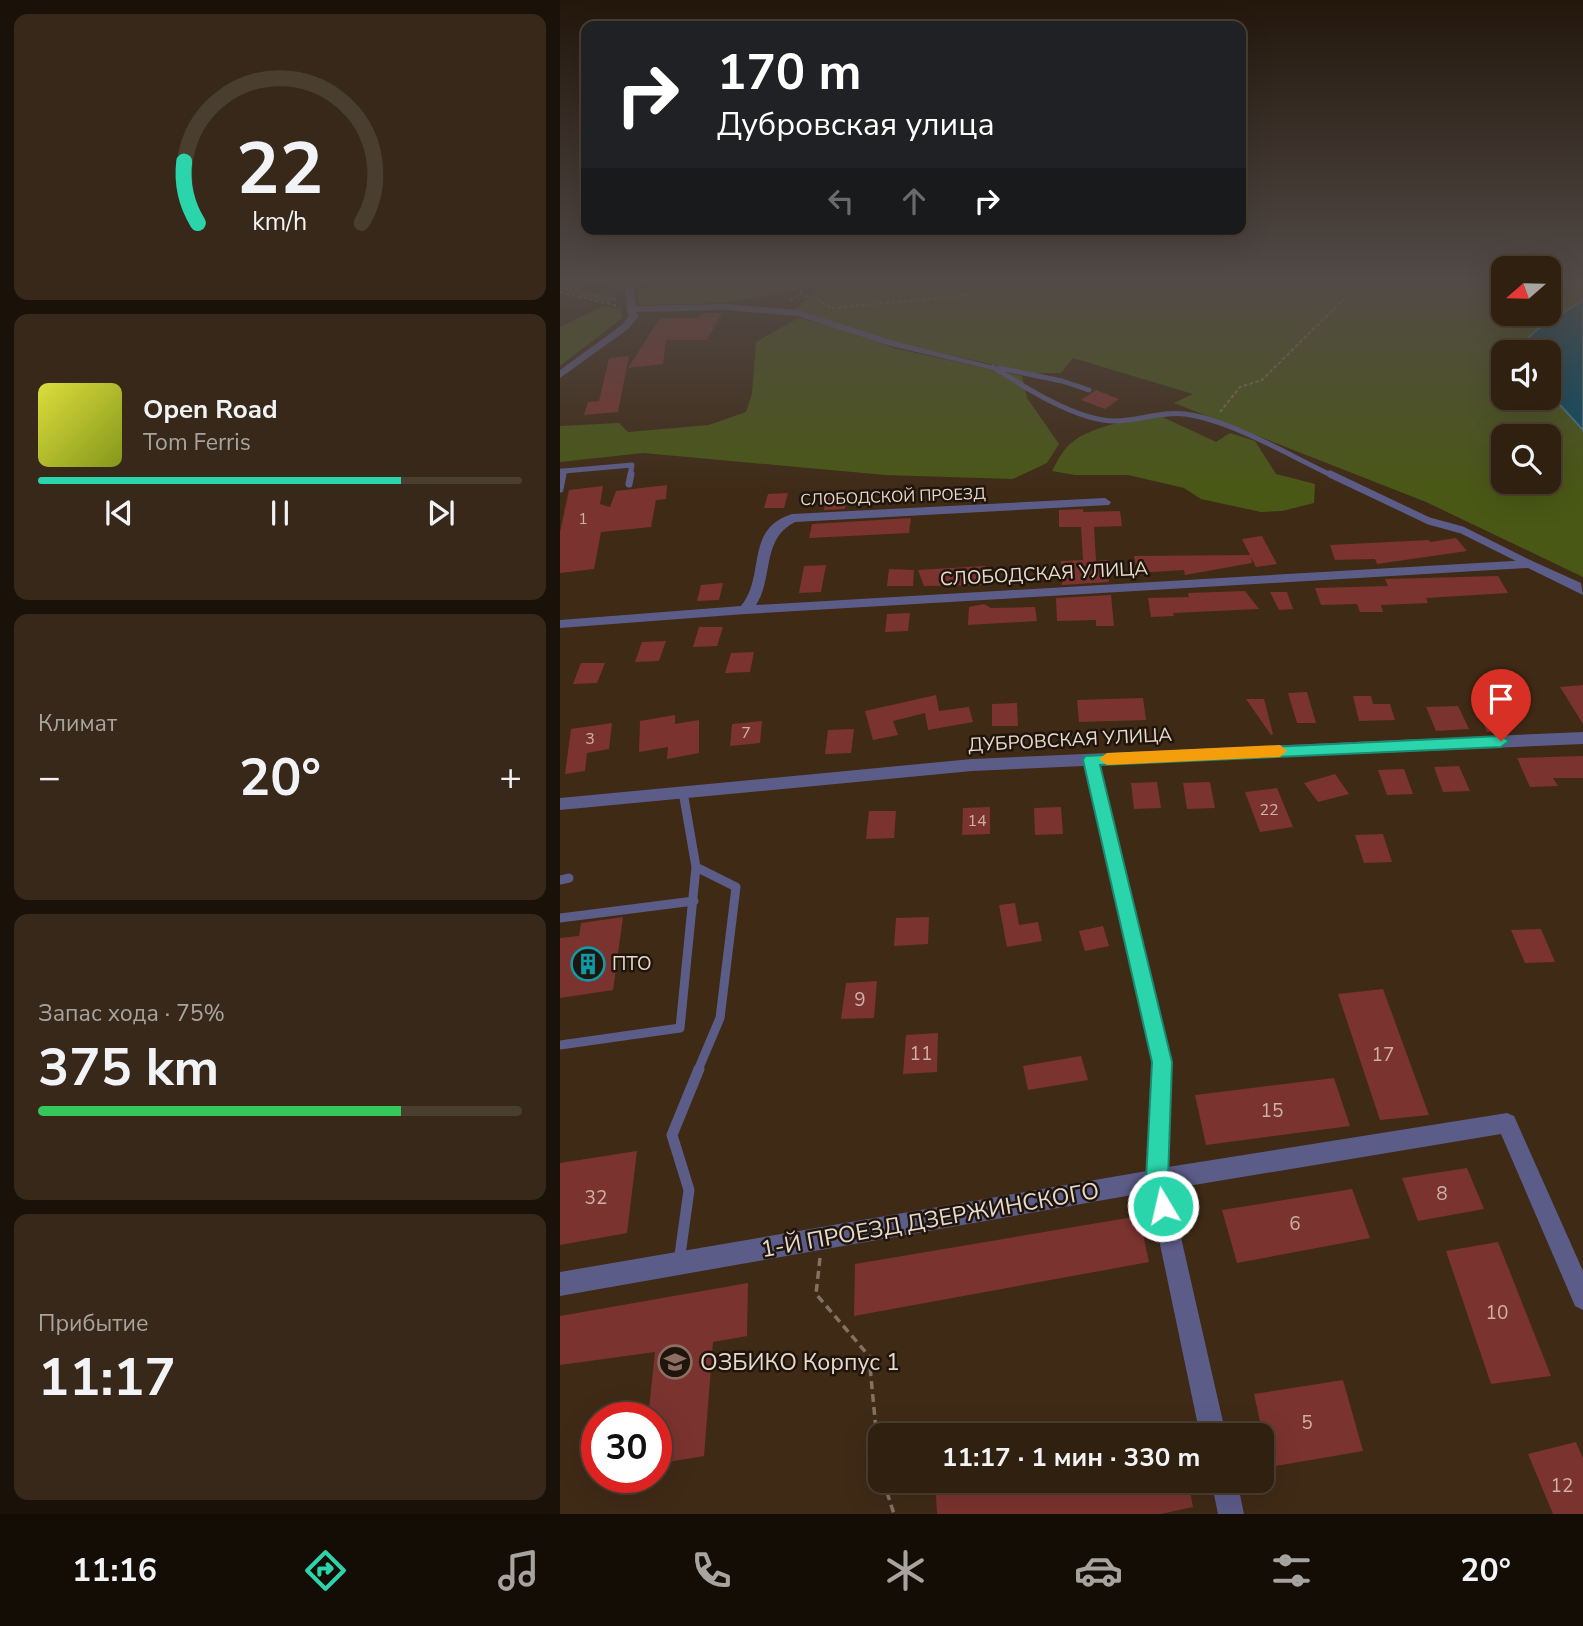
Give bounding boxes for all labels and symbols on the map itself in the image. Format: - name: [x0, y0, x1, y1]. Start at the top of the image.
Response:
- north arrow: [1491, 256, 1561, 326]
- street label: СЛОБОДСКОЙ ПРОЕЗД: [800, 483, 987, 511]
- house number: 1: [578, 508, 588, 530]
- street label: СЛОБОДСКАЯ УЛИЦА: [939, 556, 1149, 592]
- pin: [1471, 669, 1531, 741]
- house number: 7: [741, 722, 751, 744]
- street label: ДУБРОВСКАЯ УЛИЦА: [967, 722, 1173, 758]
- house number: 3: [585, 728, 595, 750]
- house number: 22: [1259, 799, 1279, 821]
- house number: 14: [967, 810, 987, 832]
- building icon: ПТО: [569, 945, 607, 983]
- place label: ПТО: [612, 951, 652, 977]
- house number: 9: [854, 987, 866, 1013]
- house number: 11: [910, 1041, 932, 1067]
- house number: 17: [1372, 1042, 1394, 1068]
- house number: 15: [1261, 1098, 1283, 1124]
- position arrow: [1126, 1169, 1200, 1243]
- street label: 1-Й ПРОЕЗД ДЗЕРЖИНСКОГО: [759, 1175, 1101, 1265]
- house number: 8: [1436, 1181, 1448, 1207]
- house number: 32: [585, 1185, 607, 1211]
- house number: 6: [1289, 1211, 1301, 1237]
- house number: 10: [1486, 1300, 1508, 1326]
- school or university icon: ОЗБИКО Корпус 1: [656, 1343, 694, 1381]
- place label: ОЗБИКО Корпус 1: [700, 1347, 900, 1378]
- speed limit sign: 30: [581, 1402, 672, 1493]
- house number: 5: [1301, 1410, 1313, 1436]
- house number: 12: [1551, 1473, 1573, 1499]

